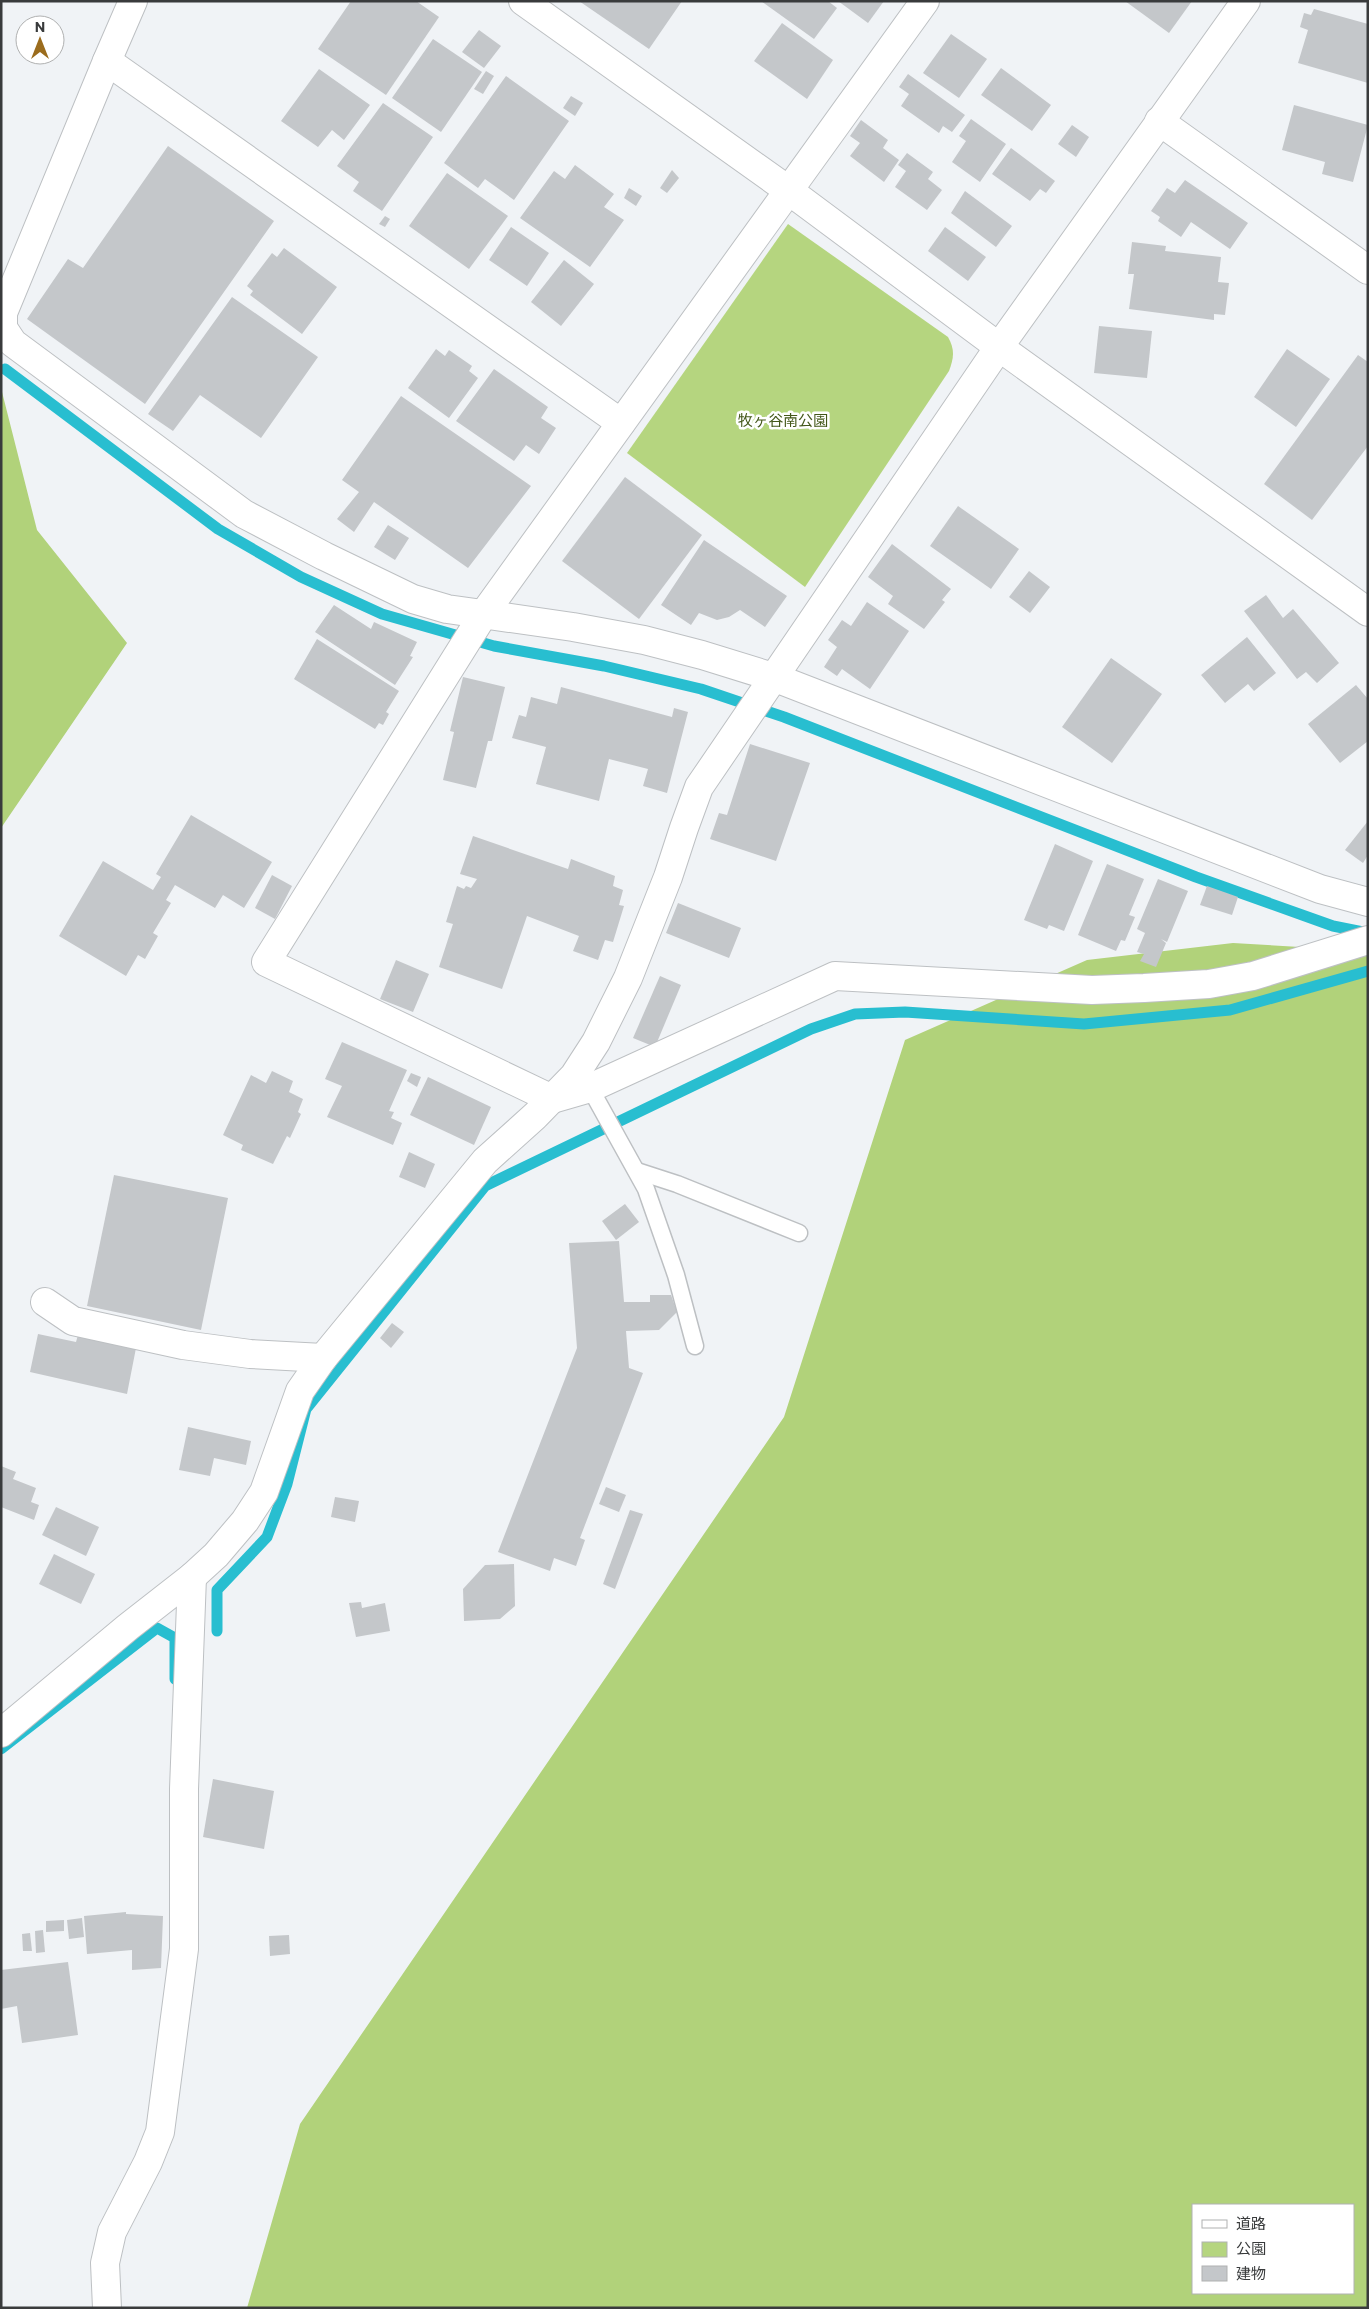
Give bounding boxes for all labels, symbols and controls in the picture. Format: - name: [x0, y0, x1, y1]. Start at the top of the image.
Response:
- north arrow: [15, 15, 65, 65]
- text: N: [35, 18, 45, 35]
- park label: 牧ヶ谷南公園: [738, 411, 828, 429]
- legend: [1192, 2204, 1354, 2294]
- text: 道路: [1236, 2214, 1266, 2232]
- text: 公園: [1236, 2239, 1266, 2257]
- text: 建物: [1236, 2264, 1266, 2282]

